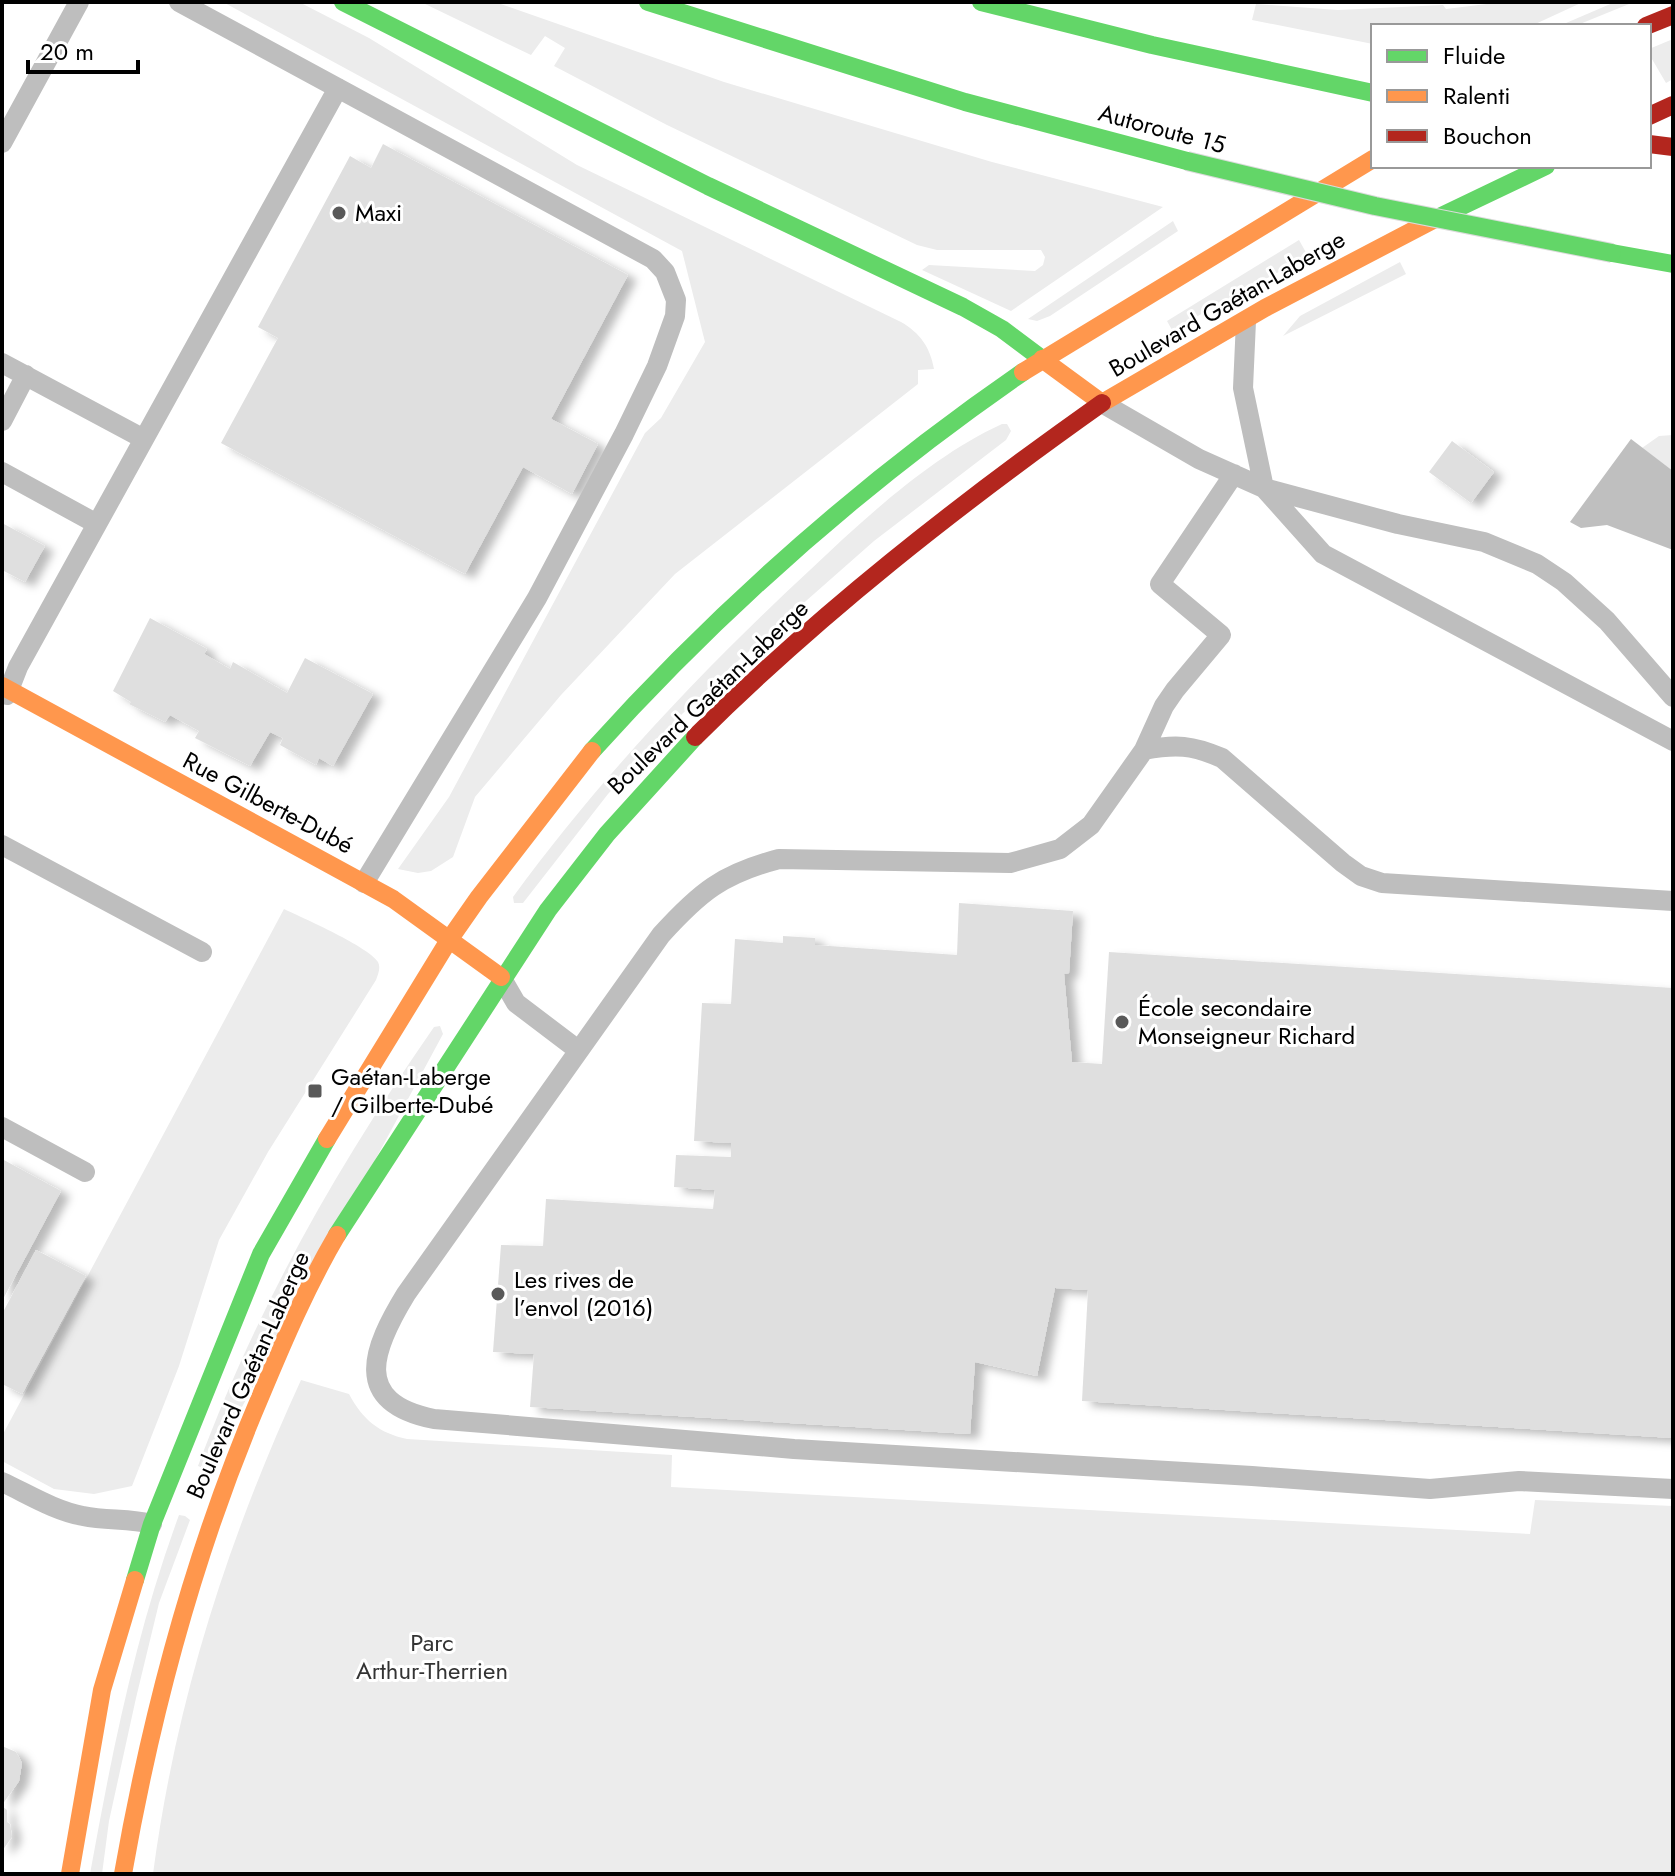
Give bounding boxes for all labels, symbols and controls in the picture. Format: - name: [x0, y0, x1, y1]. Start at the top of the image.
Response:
- scale bar: [28, 24, 138, 74]
- legend: [1371, 24, 1651, 168]
- text: 20 m: [40, 34, 94, 69]
- text: Fluide: [1443, 38, 1505, 73]
- text: Ralenti: [1443, 78, 1510, 113]
- street label: Autoroute 15: [1095, 95, 1229, 162]
- text: Bouchon: [1443, 118, 1532, 153]
- place label: Maxi: [355, 195, 402, 230]
- marker: Maxi: [330, 204, 348, 222]
- street label: Boulevard Gaétan-Laberge: [1102, 222, 1351, 386]
- street label: Boulevard Gaétan-Laberge: [599, 591, 816, 802]
- street label: Rue Gilberte-Dubé: [177, 743, 360, 862]
- place label: École secondaire Monseigneur Richard: [1138, 990, 1355, 1053]
- marker: École secondaire Monseigneur Richard: [1113, 1013, 1131, 1031]
- place label: Gaétan-Laberge / Gilberte-Dubé: [331, 1059, 493, 1122]
- marker: Gaétan-Laberge / Gilberte-Dubé: [306, 1082, 324, 1100]
- street label: Boulevard Gaétan-Laberge: [177, 1245, 318, 1504]
- place label: Les rives de l’envol (2016): [514, 1262, 653, 1325]
- marker: Les rives de l’envol (2016): [489, 1285, 507, 1303]
- park label: Parc Arthur-Therrien: [356, 1625, 508, 1688]

